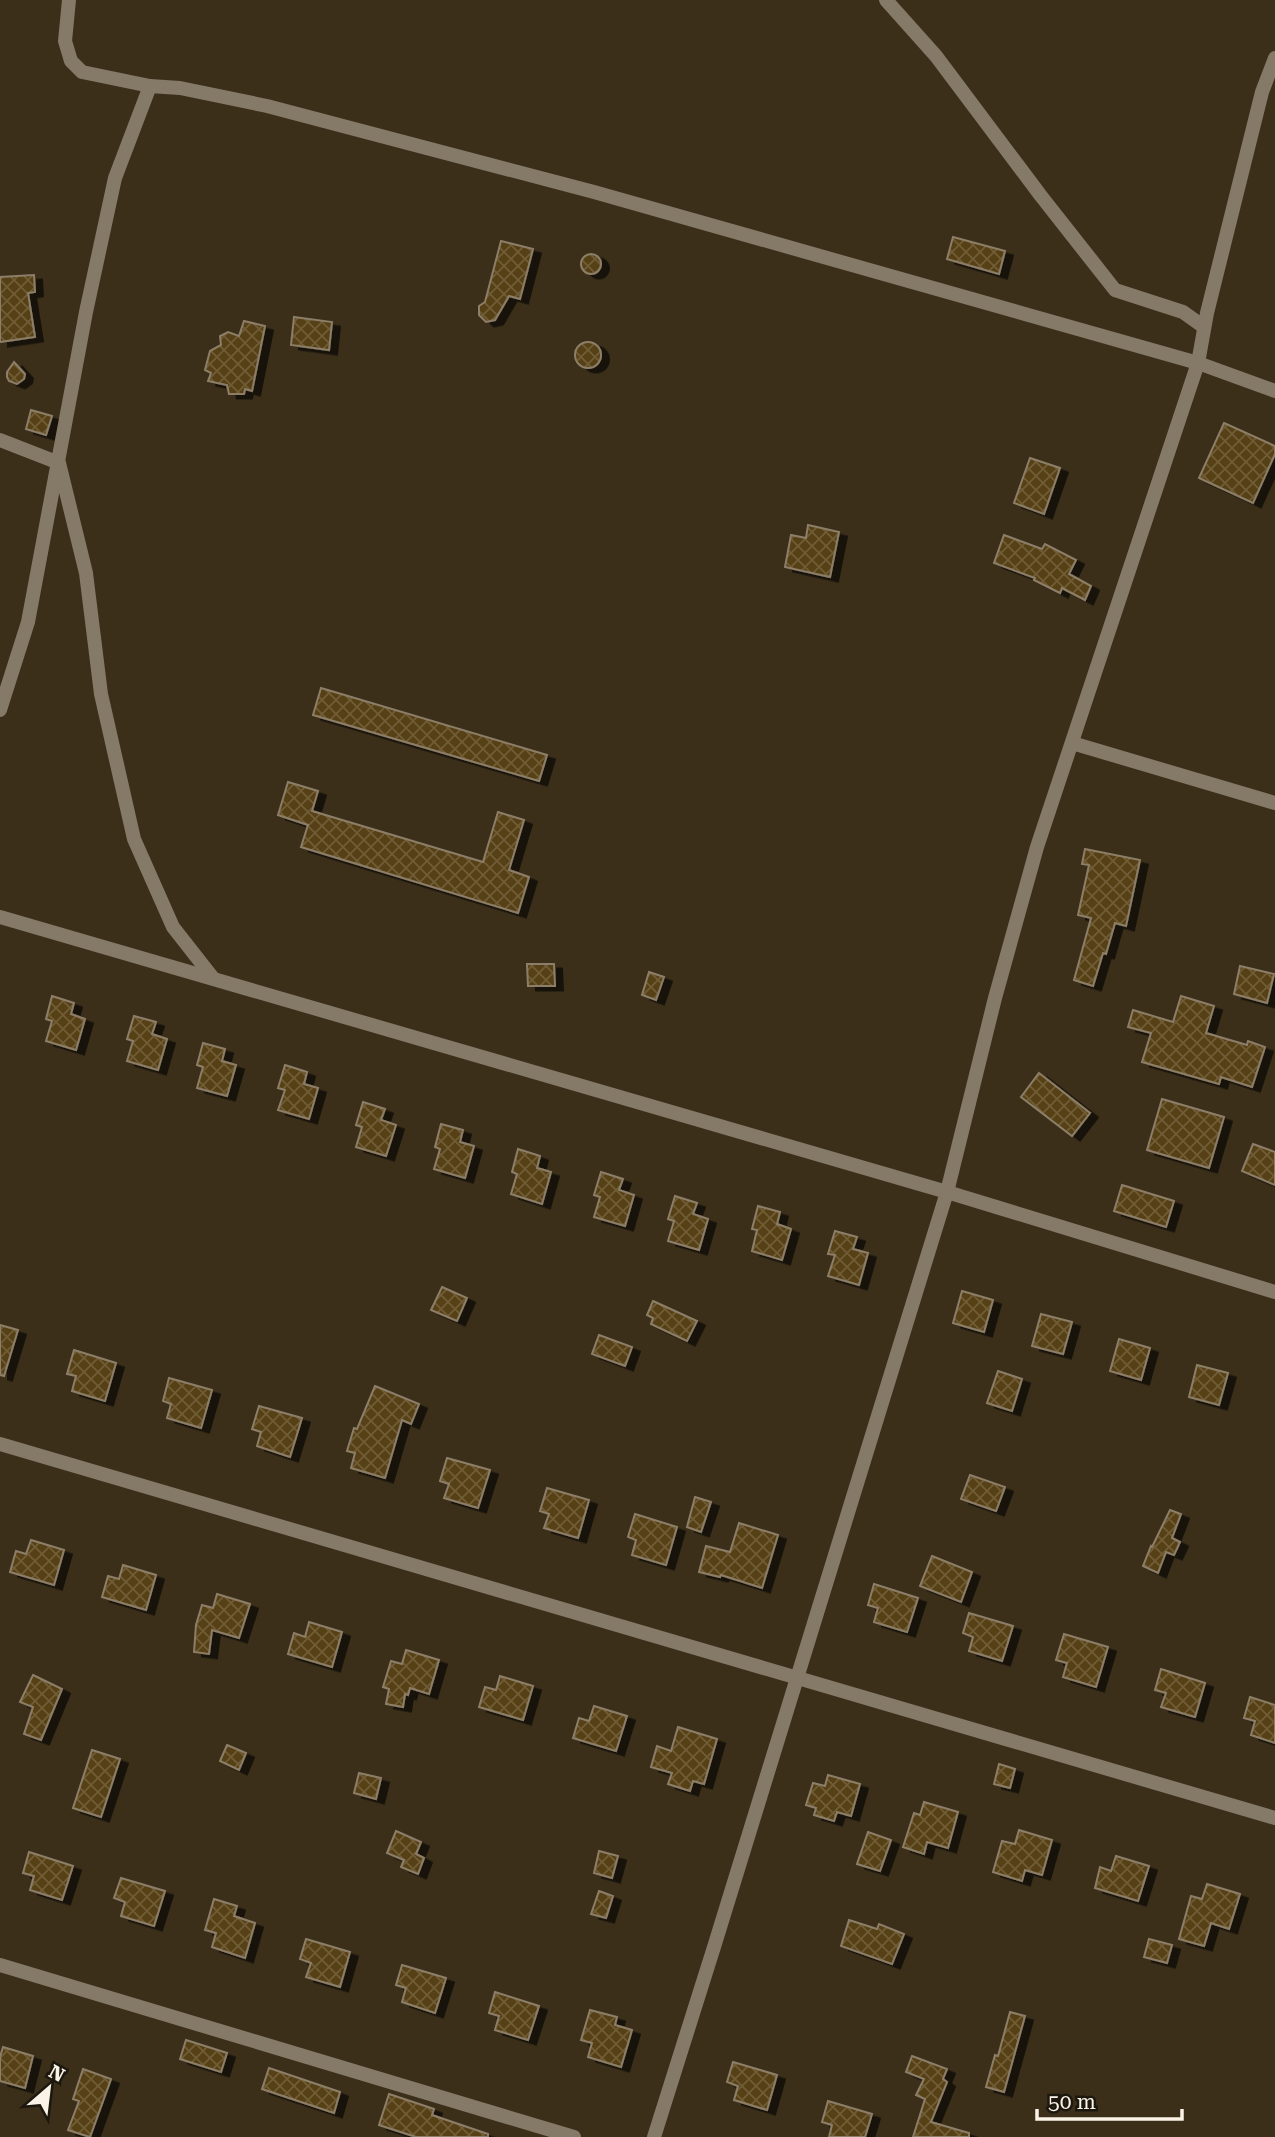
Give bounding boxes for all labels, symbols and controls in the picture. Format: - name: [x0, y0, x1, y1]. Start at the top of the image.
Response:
- north arrow: [14, 2053, 84, 2123]
- text: N: [45, 2060, 69, 2087]
- scale bar: [1037, 2078, 1182, 2122]
- text: 50 m: [1048, 2090, 1096, 2114]

